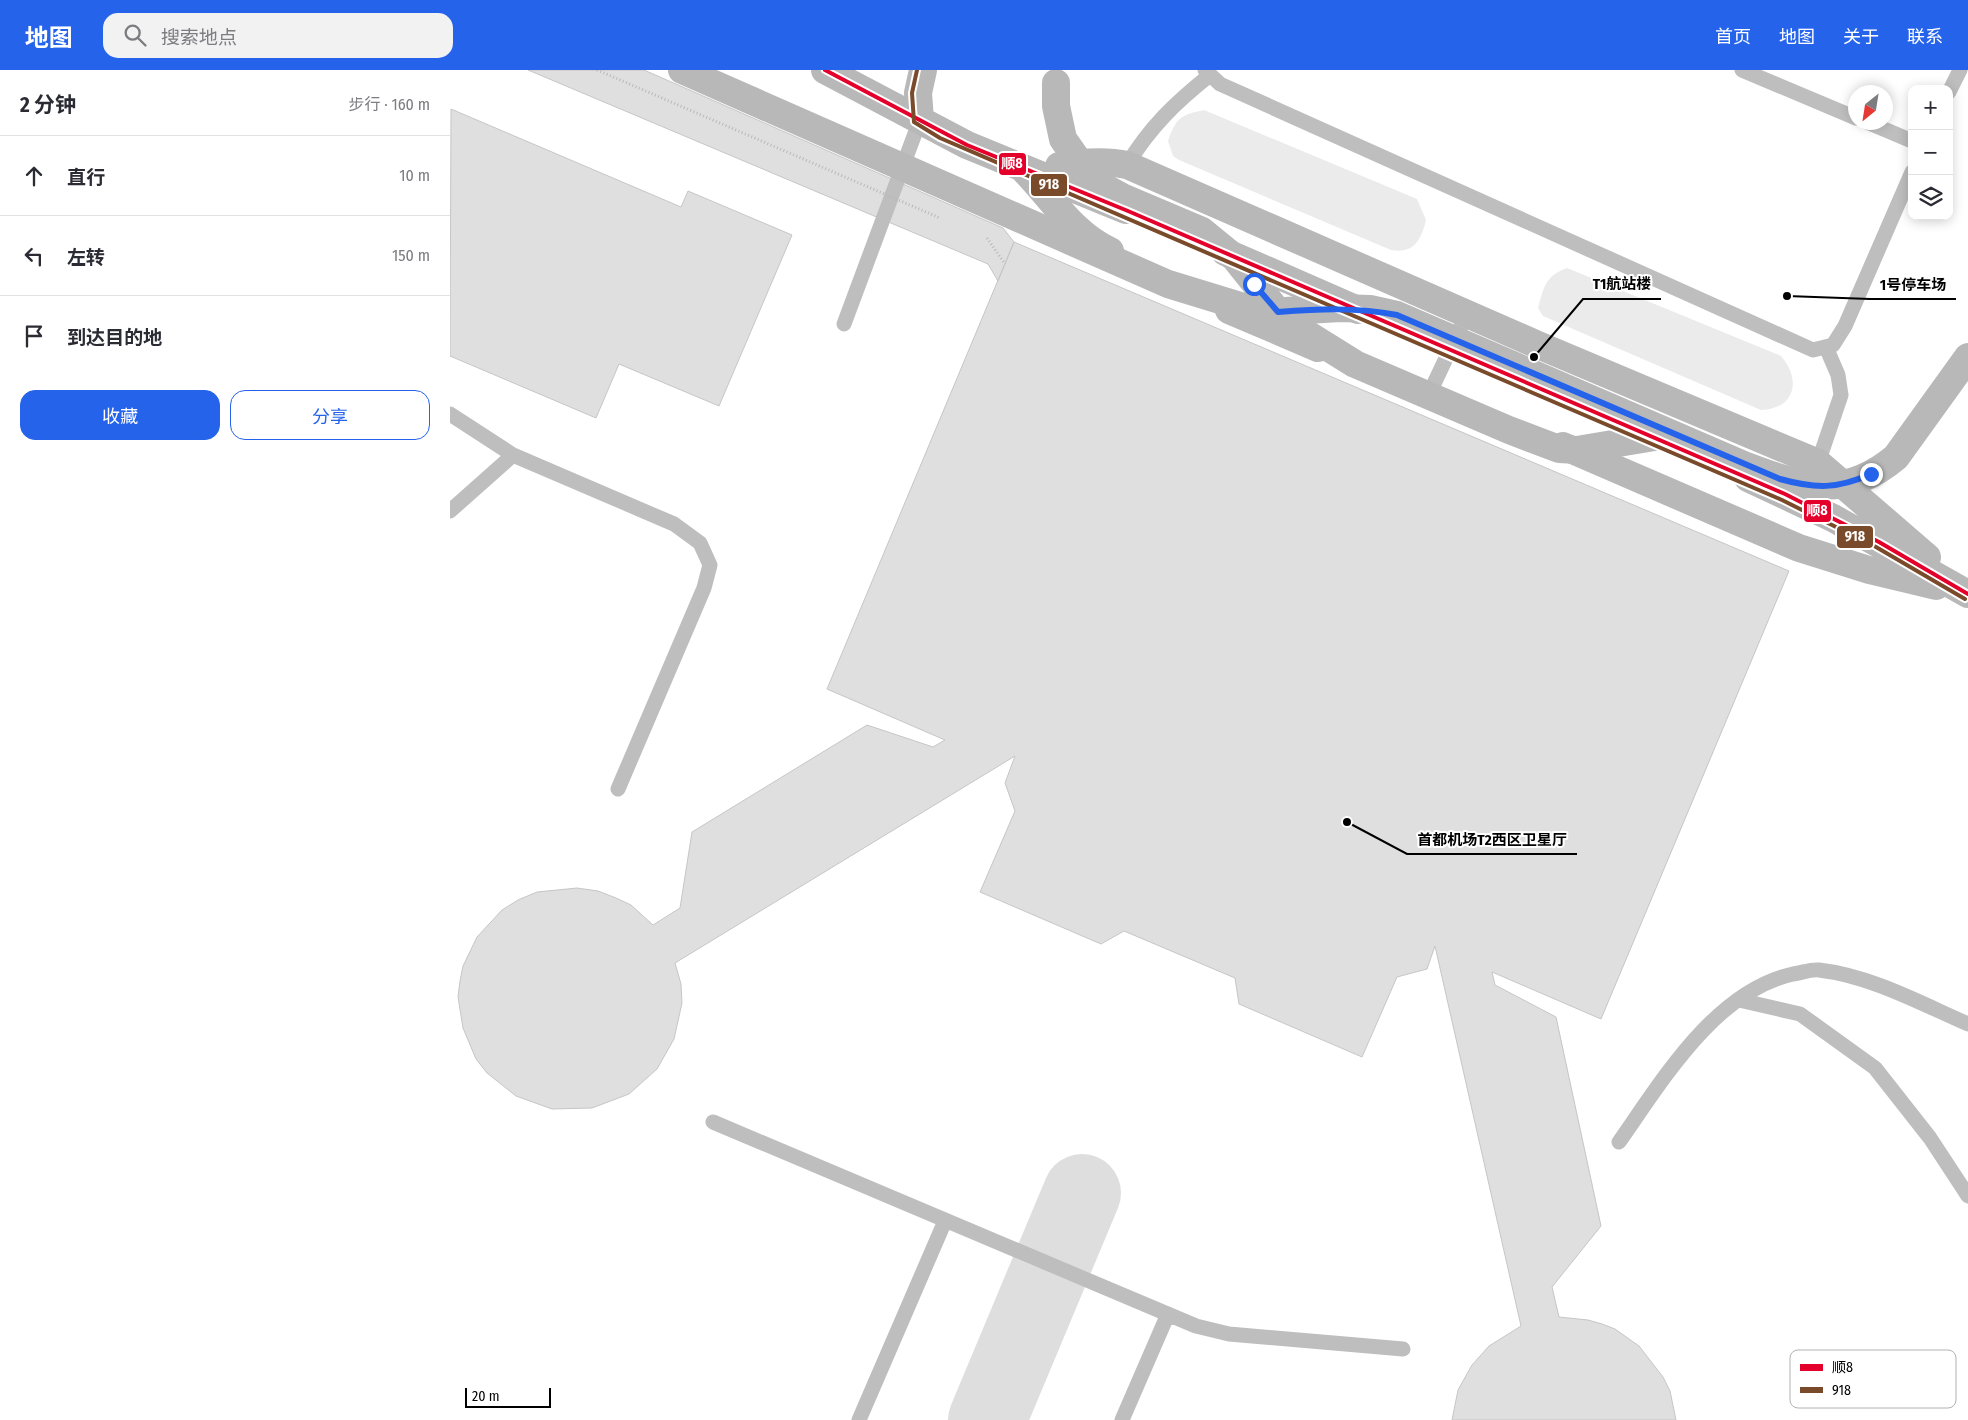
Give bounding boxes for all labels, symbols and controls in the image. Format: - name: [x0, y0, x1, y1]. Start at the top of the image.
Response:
- search box: [103, 13, 453, 58]
- icon: search: [121, 21, 149, 49]
- text: 地图: [25, 24, 73, 52]
- text: 搜索地点: [161, 26, 237, 49]
- text: 首页: [1715, 26, 1751, 48]
- text: 地图: [1779, 26, 1815, 48]
- text: 关于: [1843, 26, 1879, 48]
- text: 联系: [1907, 26, 1943, 48]
- north arrow: [1848, 85, 1893, 130]
- map controls: [1908, 85, 1953, 220]
- button: +: [1908, 85, 1953, 130]
- text: 2 分钟: [20, 92, 76, 118]
- text: 步行 · 160 m: [349, 95, 430, 114]
- button: −: [1908, 130, 1953, 175]
- line badge: 顺8: [998, 152, 1027, 176]
- text: 顺8: [1001, 155, 1023, 172]
- icon: ahead: [20, 162, 48, 190]
- text: 直行: [67, 166, 105, 189]
- text: 10 m: [399, 166, 430, 185]
- line badge: 918: [1030, 173, 1068, 197]
- button: layers: [1908, 175, 1953, 220]
- text: 918: [1039, 176, 1060, 193]
- icon: left: [20, 242, 48, 270]
- text: 左转: [67, 246, 105, 269]
- text: 150 m: [392, 246, 430, 265]
- callout: T1航站楼: [1583, 269, 1661, 299]
- callout: 1号停车场: [1870, 269, 1956, 299]
- route start: [1243, 273, 1266, 296]
- text: T1航站楼: [1593, 275, 1651, 293]
- text: 1号停车场: [1880, 276, 1946, 294]
- icon: arrive: [20, 322, 48, 350]
- text: 到达目的地: [67, 326, 162, 349]
- button: 收藏: [20, 390, 220, 440]
- button: 分享: [230, 390, 430, 440]
- route end: [1860, 463, 1883, 486]
- line badge: 顺8: [1803, 499, 1832, 523]
- text: 顺8: [1806, 502, 1828, 519]
- line badge: 918: [1836, 525, 1874, 549]
- text: 918: [1845, 528, 1866, 545]
- callout: 首都机场T2西区卫星厅: [1407, 824, 1577, 854]
- text: 首都机场T2西区卫星厅: [1417, 831, 1567, 849]
- legend: [1790, 1350, 1956, 1408]
- text: 顺8: [1832, 1359, 1853, 1376]
- text: 918: [1832, 1382, 1851, 1399]
- scale bar: [465, 1385, 551, 1408]
- text: 20 m: [472, 1388, 500, 1405]

